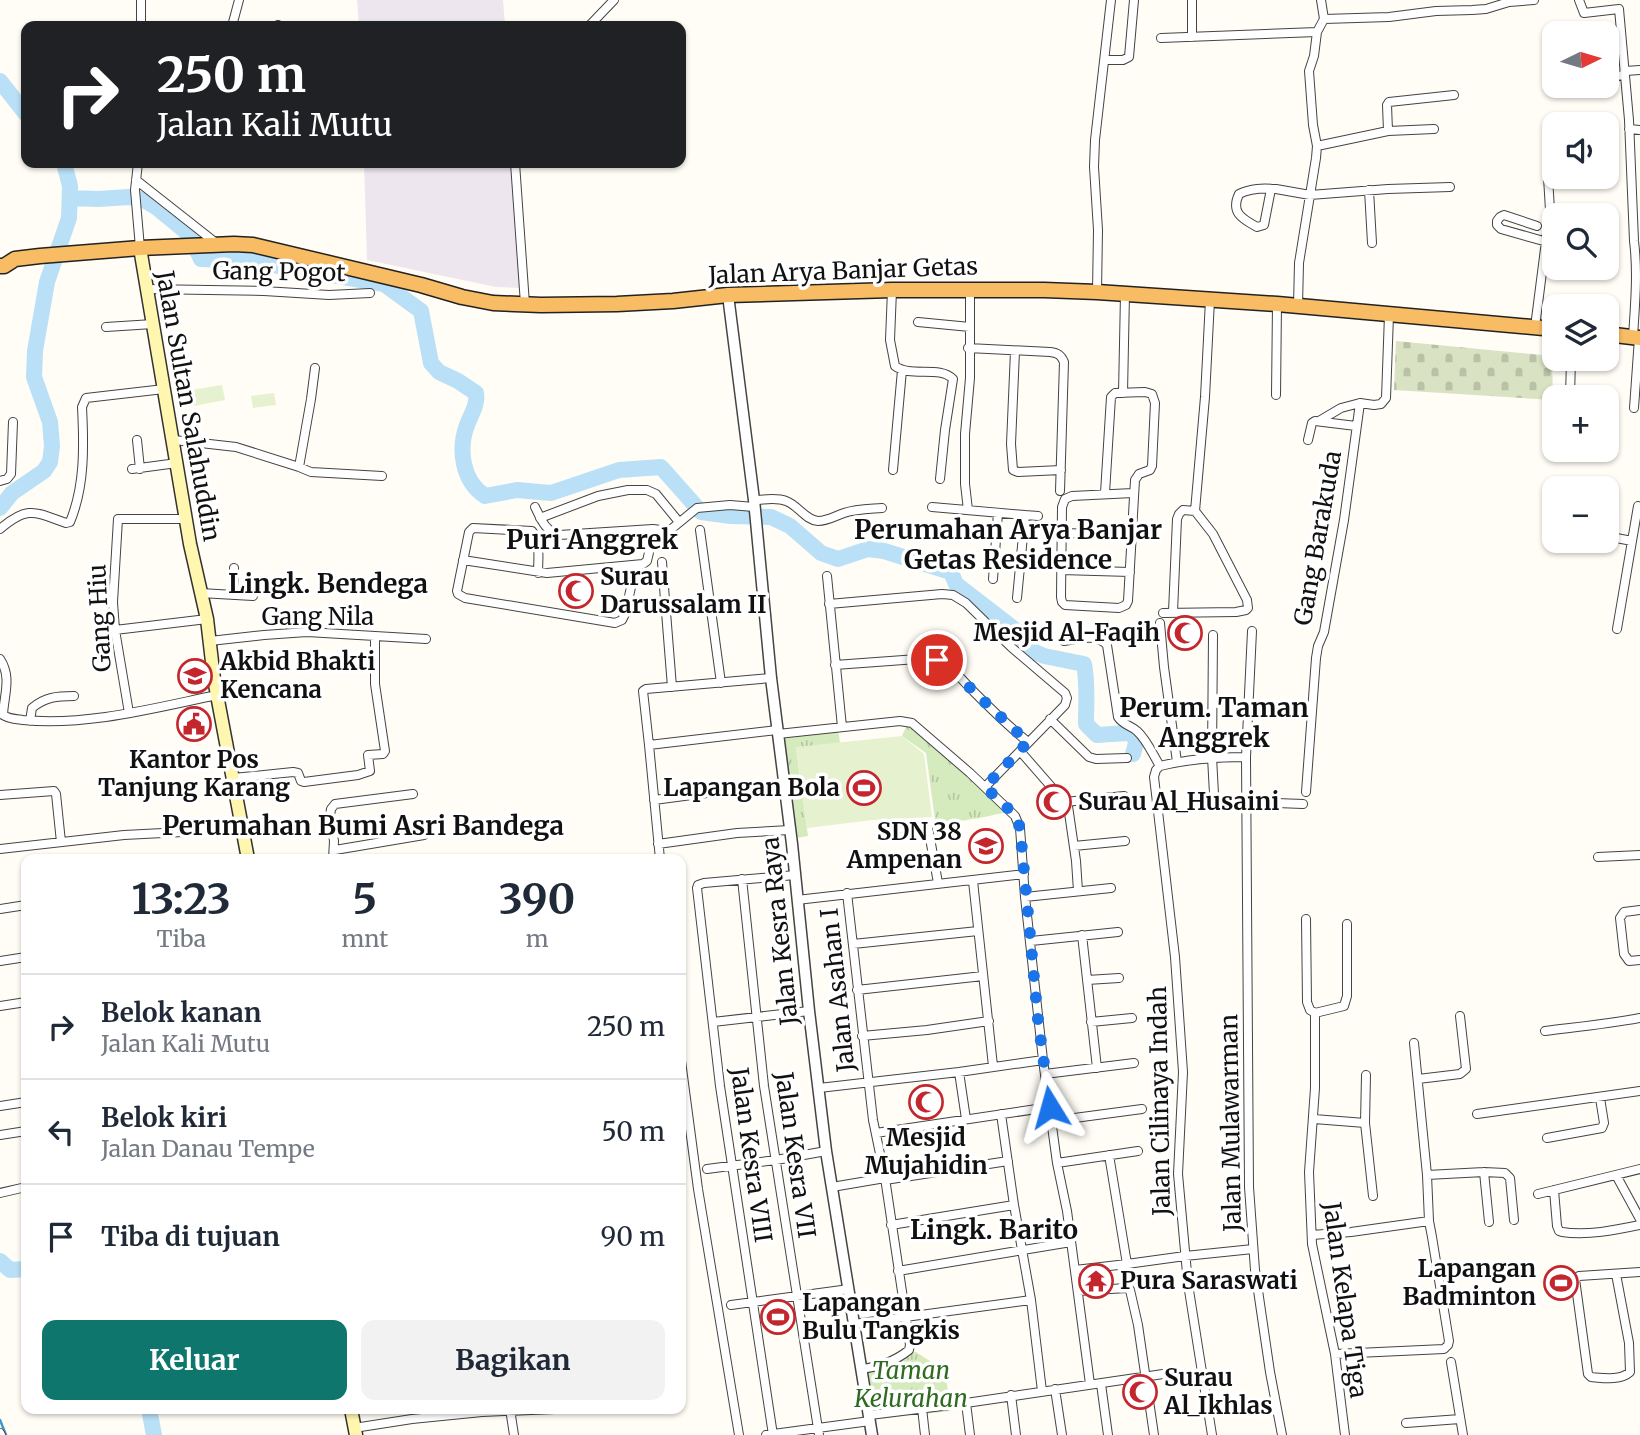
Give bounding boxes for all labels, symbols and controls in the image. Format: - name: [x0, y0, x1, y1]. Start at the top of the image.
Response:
- north arrow: [1542, 21, 1619, 98]
- map controls: [1542, 21, 1619, 553]
- text: 250 m: [157, 44, 306, 105]
- icon: right: [42, 49, 133, 140]
- text: Jalan Kali Mutu: [157, 105, 393, 145]
- button: sound: [1542, 112, 1619, 189]
- button: search: [1542, 203, 1619, 280]
- street label: Jalan Arya Banjar Getas: [707, 250, 978, 291]
- street label: Gang Pogot: [212, 255, 346, 288]
- street label: Jalan Sultan Salahuddin: [149, 267, 228, 544]
- button: layers: [1542, 294, 1619, 371]
- button: +: [1542, 385, 1619, 462]
- street label: Gang Barakuda: [1287, 448, 1348, 628]
- button: −: [1542, 476, 1619, 553]
- district label: Perumahan Arya Banjar Getas Residence: [854, 513, 1162, 576]
- district label: Puri Anggrek: [506, 523, 678, 556]
- place label: Surau Darussalam II: [600, 561, 767, 620]
- street label: Gang Hiu: [81, 563, 118, 673]
- district label: Lingk. Bendega: [228, 567, 428, 600]
- mosque icon: Surau Darussalam II: [557, 572, 595, 610]
- street label: Gang Nila: [262, 601, 374, 632]
- mosque icon: Mesjid Al-Faqih: [1166, 614, 1204, 652]
- place label: Mesjid Al-Faqih: [973, 617, 1160, 648]
- pin: [907, 630, 967, 690]
- icon: arrive: [918, 641, 956, 679]
- place label: Akbid Bhakti Kencana: [219, 646, 375, 705]
- school or university icon: Akbid Bhakti Kencana: [176, 657, 214, 695]
- district label: Perum. Taman Anggrek: [1119, 691, 1309, 754]
- public building icon: Kantor Pos Tanjung Karang: [175, 705, 213, 743]
- place label: Kantor Pos Tanjung Karang: [98, 744, 290, 803]
- sports icon: Lapangan Bola: [845, 769, 883, 807]
- place label: Lapangan Bola: [663, 772, 840, 803]
- mosque icon: Surau Al_Husaini: [1035, 783, 1073, 821]
- place label: Surau Al_Husaini: [1078, 786, 1280, 817]
- district label: Perumahan Bumi Asri Bandega: [162, 809, 564, 842]
- place label: SDN 38 Ampenan: [846, 816, 962, 875]
- school or university icon: SDN 38 Ampenan: [967, 827, 1005, 865]
- street label: Jalan Kesra Raya: [754, 835, 805, 1028]
- text: 13:23: [132, 873, 231, 925]
- text: 5: [353, 873, 377, 925]
- text: 390: [499, 873, 575, 925]
- street label: Jalan Asahan I: [813, 907, 862, 1074]
- text: Tiba: [156, 924, 206, 953]
- text: mnt: [342, 924, 388, 953]
- text: m: [526, 924, 549, 953]
- street label: Jalan Cilinaya Indah: [1142, 986, 1177, 1217]
- text: Belok kanan: [101, 996, 261, 1029]
- icon: right: [42, 1008, 80, 1046]
- text: 250 m: [587, 1010, 665, 1043]
- street label: Jalan Mulawarman: [1213, 1014, 1248, 1233]
- text: Jalan Kali Mutu: [101, 1029, 270, 1058]
- street label: Jalan Kesra VIII: [724, 1064, 779, 1244]
- street label: Jalan Kesra VII: [768, 1069, 822, 1240]
- position arrow: [1013, 1070, 1087, 1144]
- mosque icon: Mesjid Mujahidin: [907, 1083, 945, 1121]
- text: Belok kiri: [101, 1101, 227, 1134]
- icon: left: [42, 1113, 80, 1151]
- text: 50 m: [601, 1115, 665, 1148]
- place label: Mesjid Mujahidin: [864, 1122, 988, 1181]
- text: Jalan Danau Tempe: [101, 1134, 315, 1163]
- street label: Jalan Kelapa Tiga: [1316, 1199, 1375, 1400]
- district label: Lingk. Barito: [910, 1213, 1078, 1246]
- icon: arrive: [42, 1218, 80, 1256]
- text: Tiba di tujuan: [101, 1220, 280, 1253]
- text: 90 m: [601, 1220, 665, 1253]
- place label: Lapangan Badminton: [1402, 1253, 1536, 1312]
- temple icon: Pura Saraswati: [1077, 1262, 1115, 1300]
- sports icon: Lapangan Badminton: [1542, 1264, 1580, 1302]
- place label: Pura Saraswati: [1120, 1265, 1298, 1296]
- place label: Lapangan Bulu Tangkis: [802, 1287, 960, 1346]
- sports icon: Lapangan Bulu Tangkis: [759, 1298, 797, 1336]
- button: Keluar: [42, 1320, 347, 1400]
- button: Bagikan: [361, 1320, 665, 1400]
- park label: Taman Kelurahan: [853, 1355, 968, 1414]
- place label: Surau Al_Ikhlas: [1163, 1362, 1273, 1421]
- mosque icon: Surau Al_Ikhlas: [1121, 1373, 1159, 1411]

